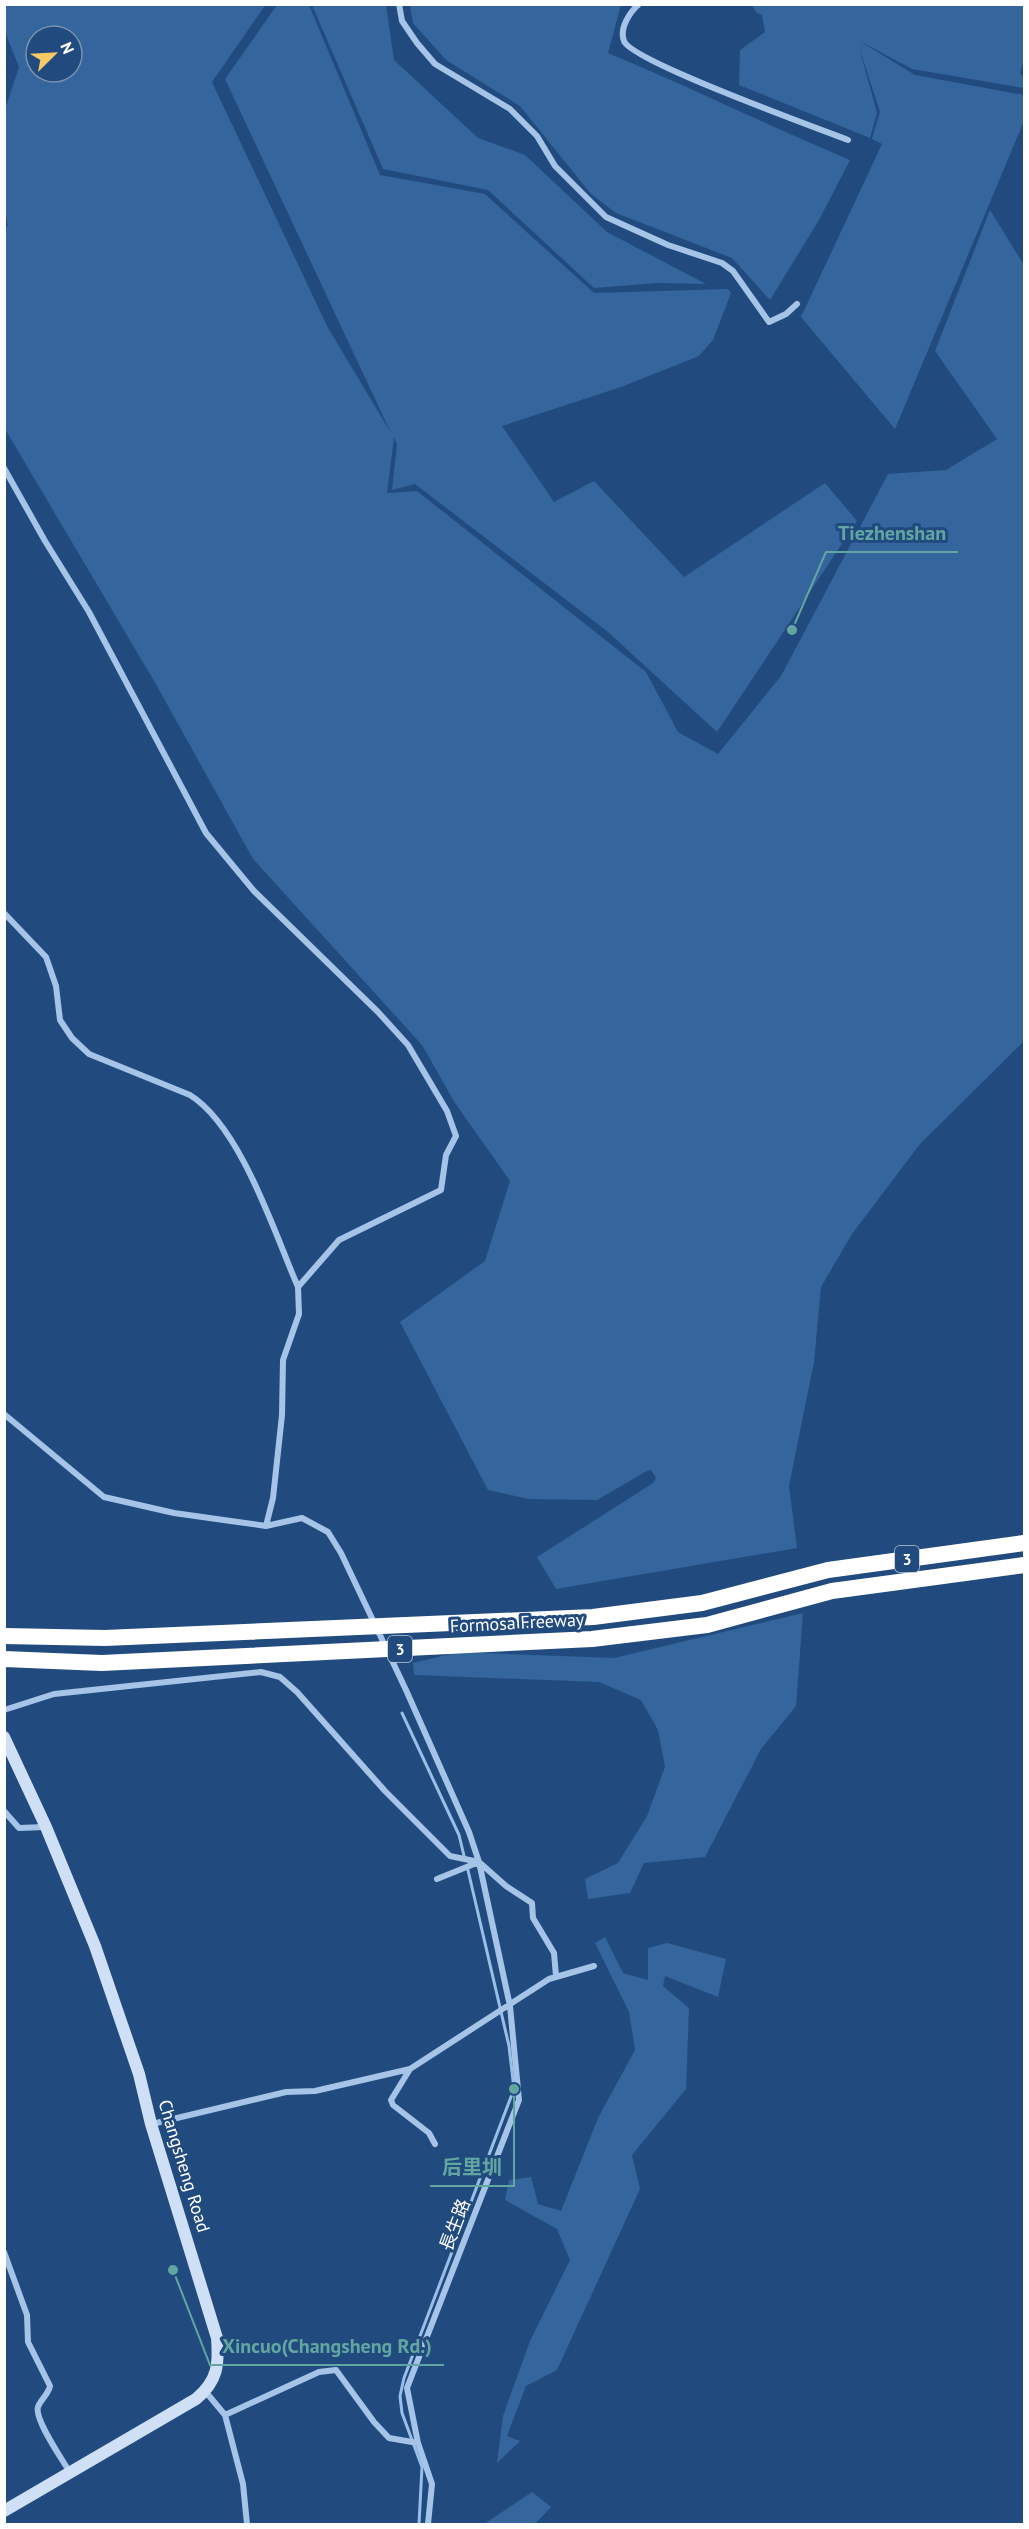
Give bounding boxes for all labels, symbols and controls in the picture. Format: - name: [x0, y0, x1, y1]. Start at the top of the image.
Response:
- north arrow: [24, 24, 84, 84]
- text: N: [56, 39, 79, 57]
- callout: Tiezhenshan: [826, 514, 958, 552]
- text: Tiezhenshan: [838, 520, 946, 546]
- road number: 3: [895, 1546, 919, 1572]
- street label: Formosa Freeway: [449, 1607, 585, 1638]
- road number: 3: [388, 1636, 412, 1662]
- street label: Changsheng Road: [153, 2097, 216, 2235]
- callout: 后里圳: [430, 2148, 514, 2186]
- text: 后里圳: [442, 2154, 502, 2180]
- street label: 長生路: [434, 2195, 475, 2254]
- callout: Xincuo(Changsheng Rd.): [210, 2327, 444, 2365]
- text: Xincuo(Changsheng Rd.): [222, 2333, 432, 2359]

